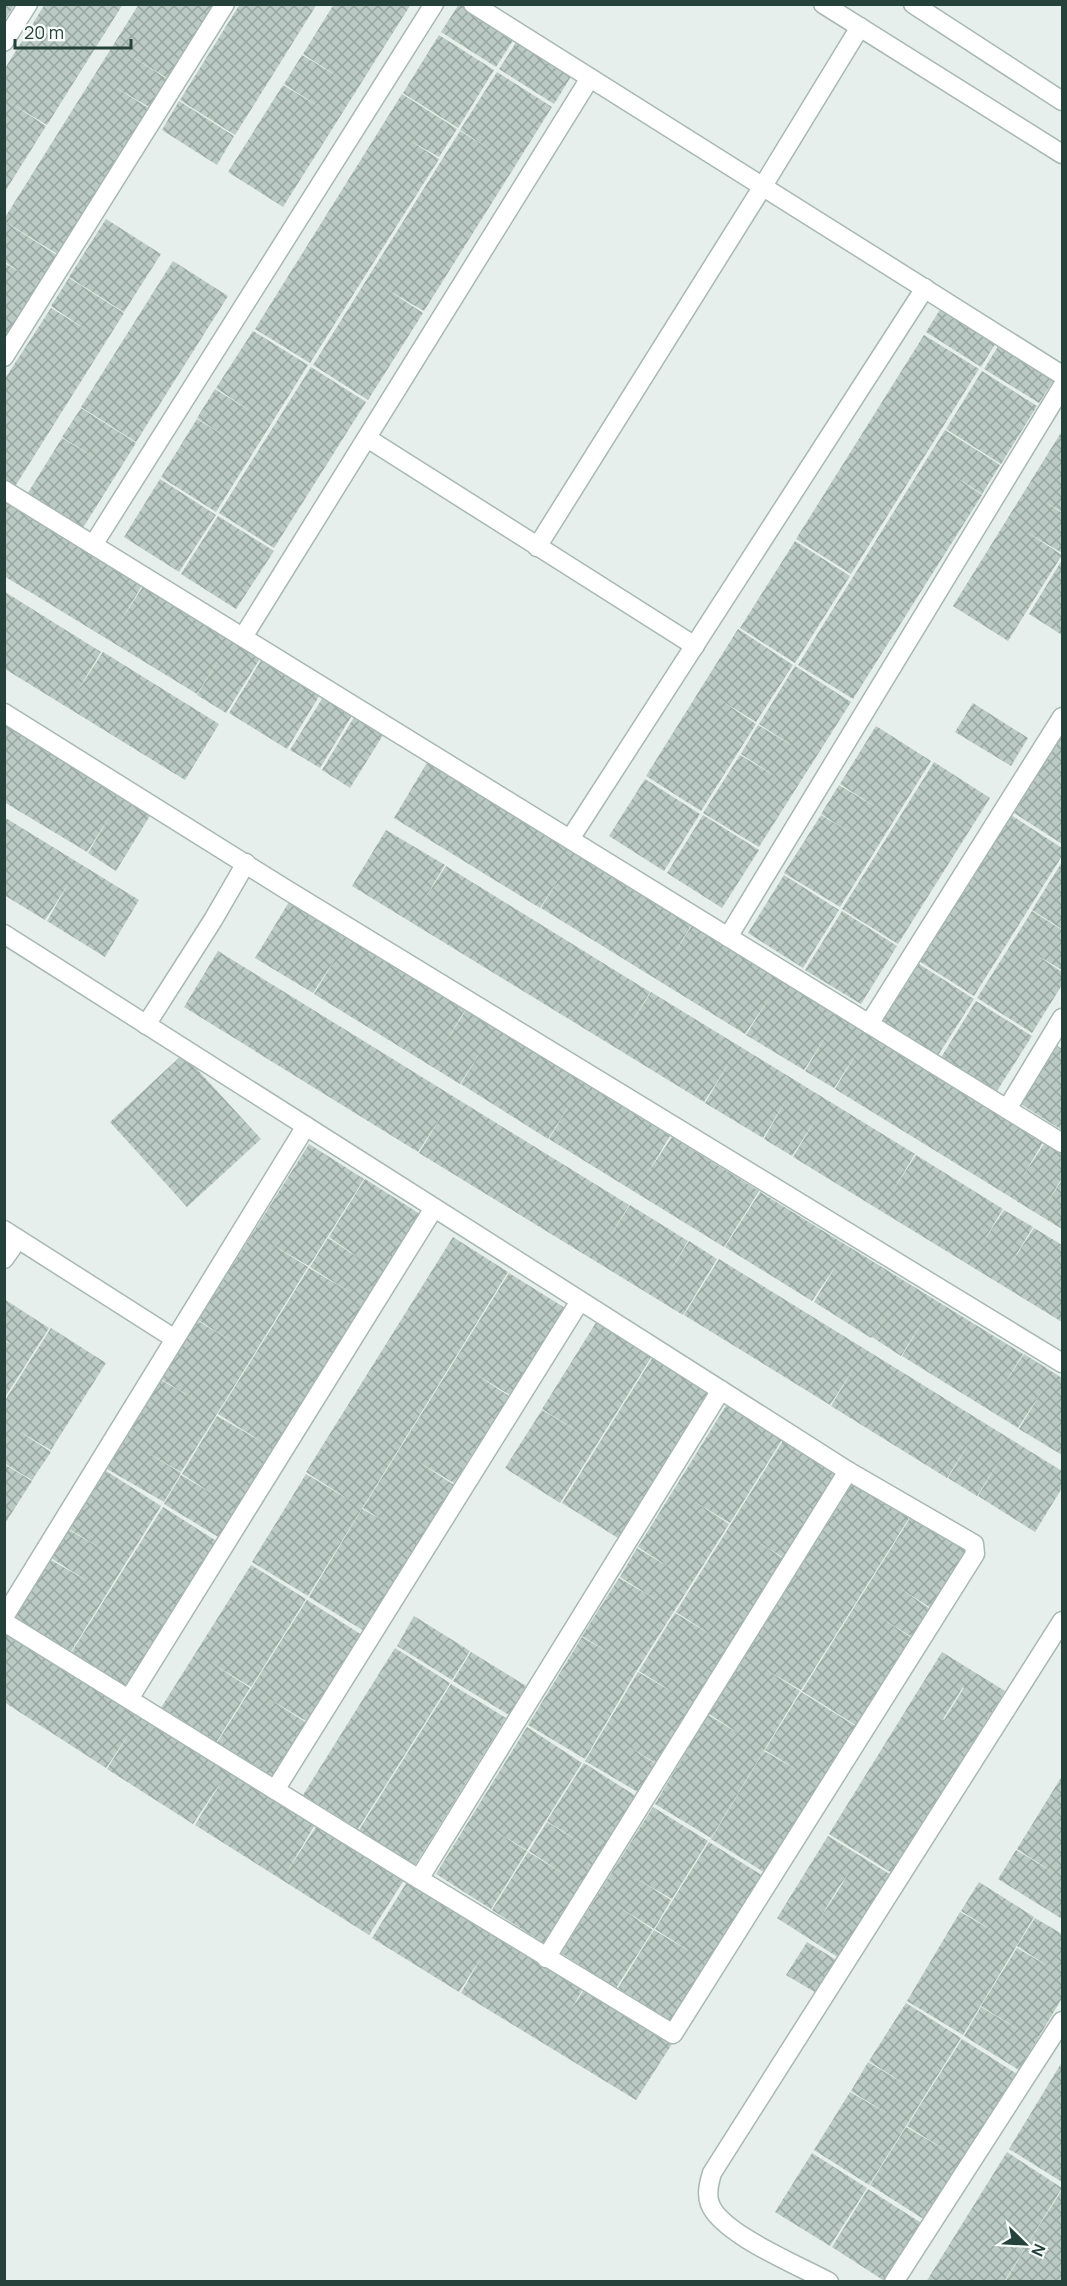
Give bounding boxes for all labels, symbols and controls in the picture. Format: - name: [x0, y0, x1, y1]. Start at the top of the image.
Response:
- scale bar: [15, 12, 130, 50]
- text: 20 m: [24, 20, 64, 44]
- north arrow: [995, 2214, 1055, 2274]
- text: N: [1026, 2240, 1051, 2260]

